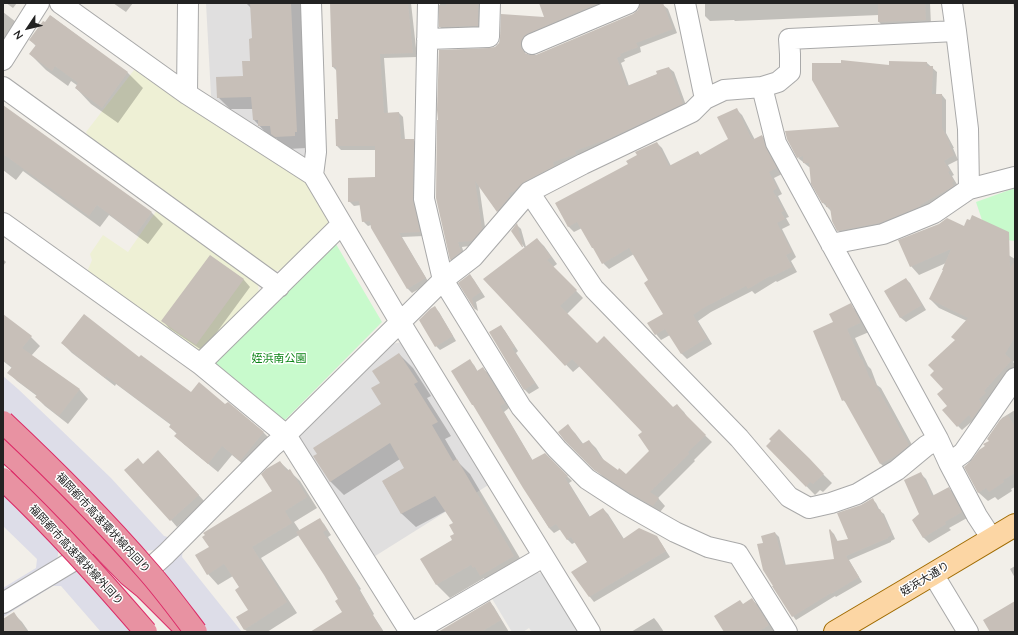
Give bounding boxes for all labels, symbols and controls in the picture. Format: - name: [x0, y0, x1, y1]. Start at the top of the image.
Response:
- north arrow: [8, 8, 48, 48]
- text: N: [10, 28, 26, 42]
- park label: 姪浜南公園: [252, 352, 306, 366]
- street label: 福岡都市高速環状線内回り: [53, 470, 153, 576]
- street label: 福岡都市高速環状線外回り: [26, 502, 126, 608]
- street label: 姪浜大通り: [898, 559, 952, 599]

